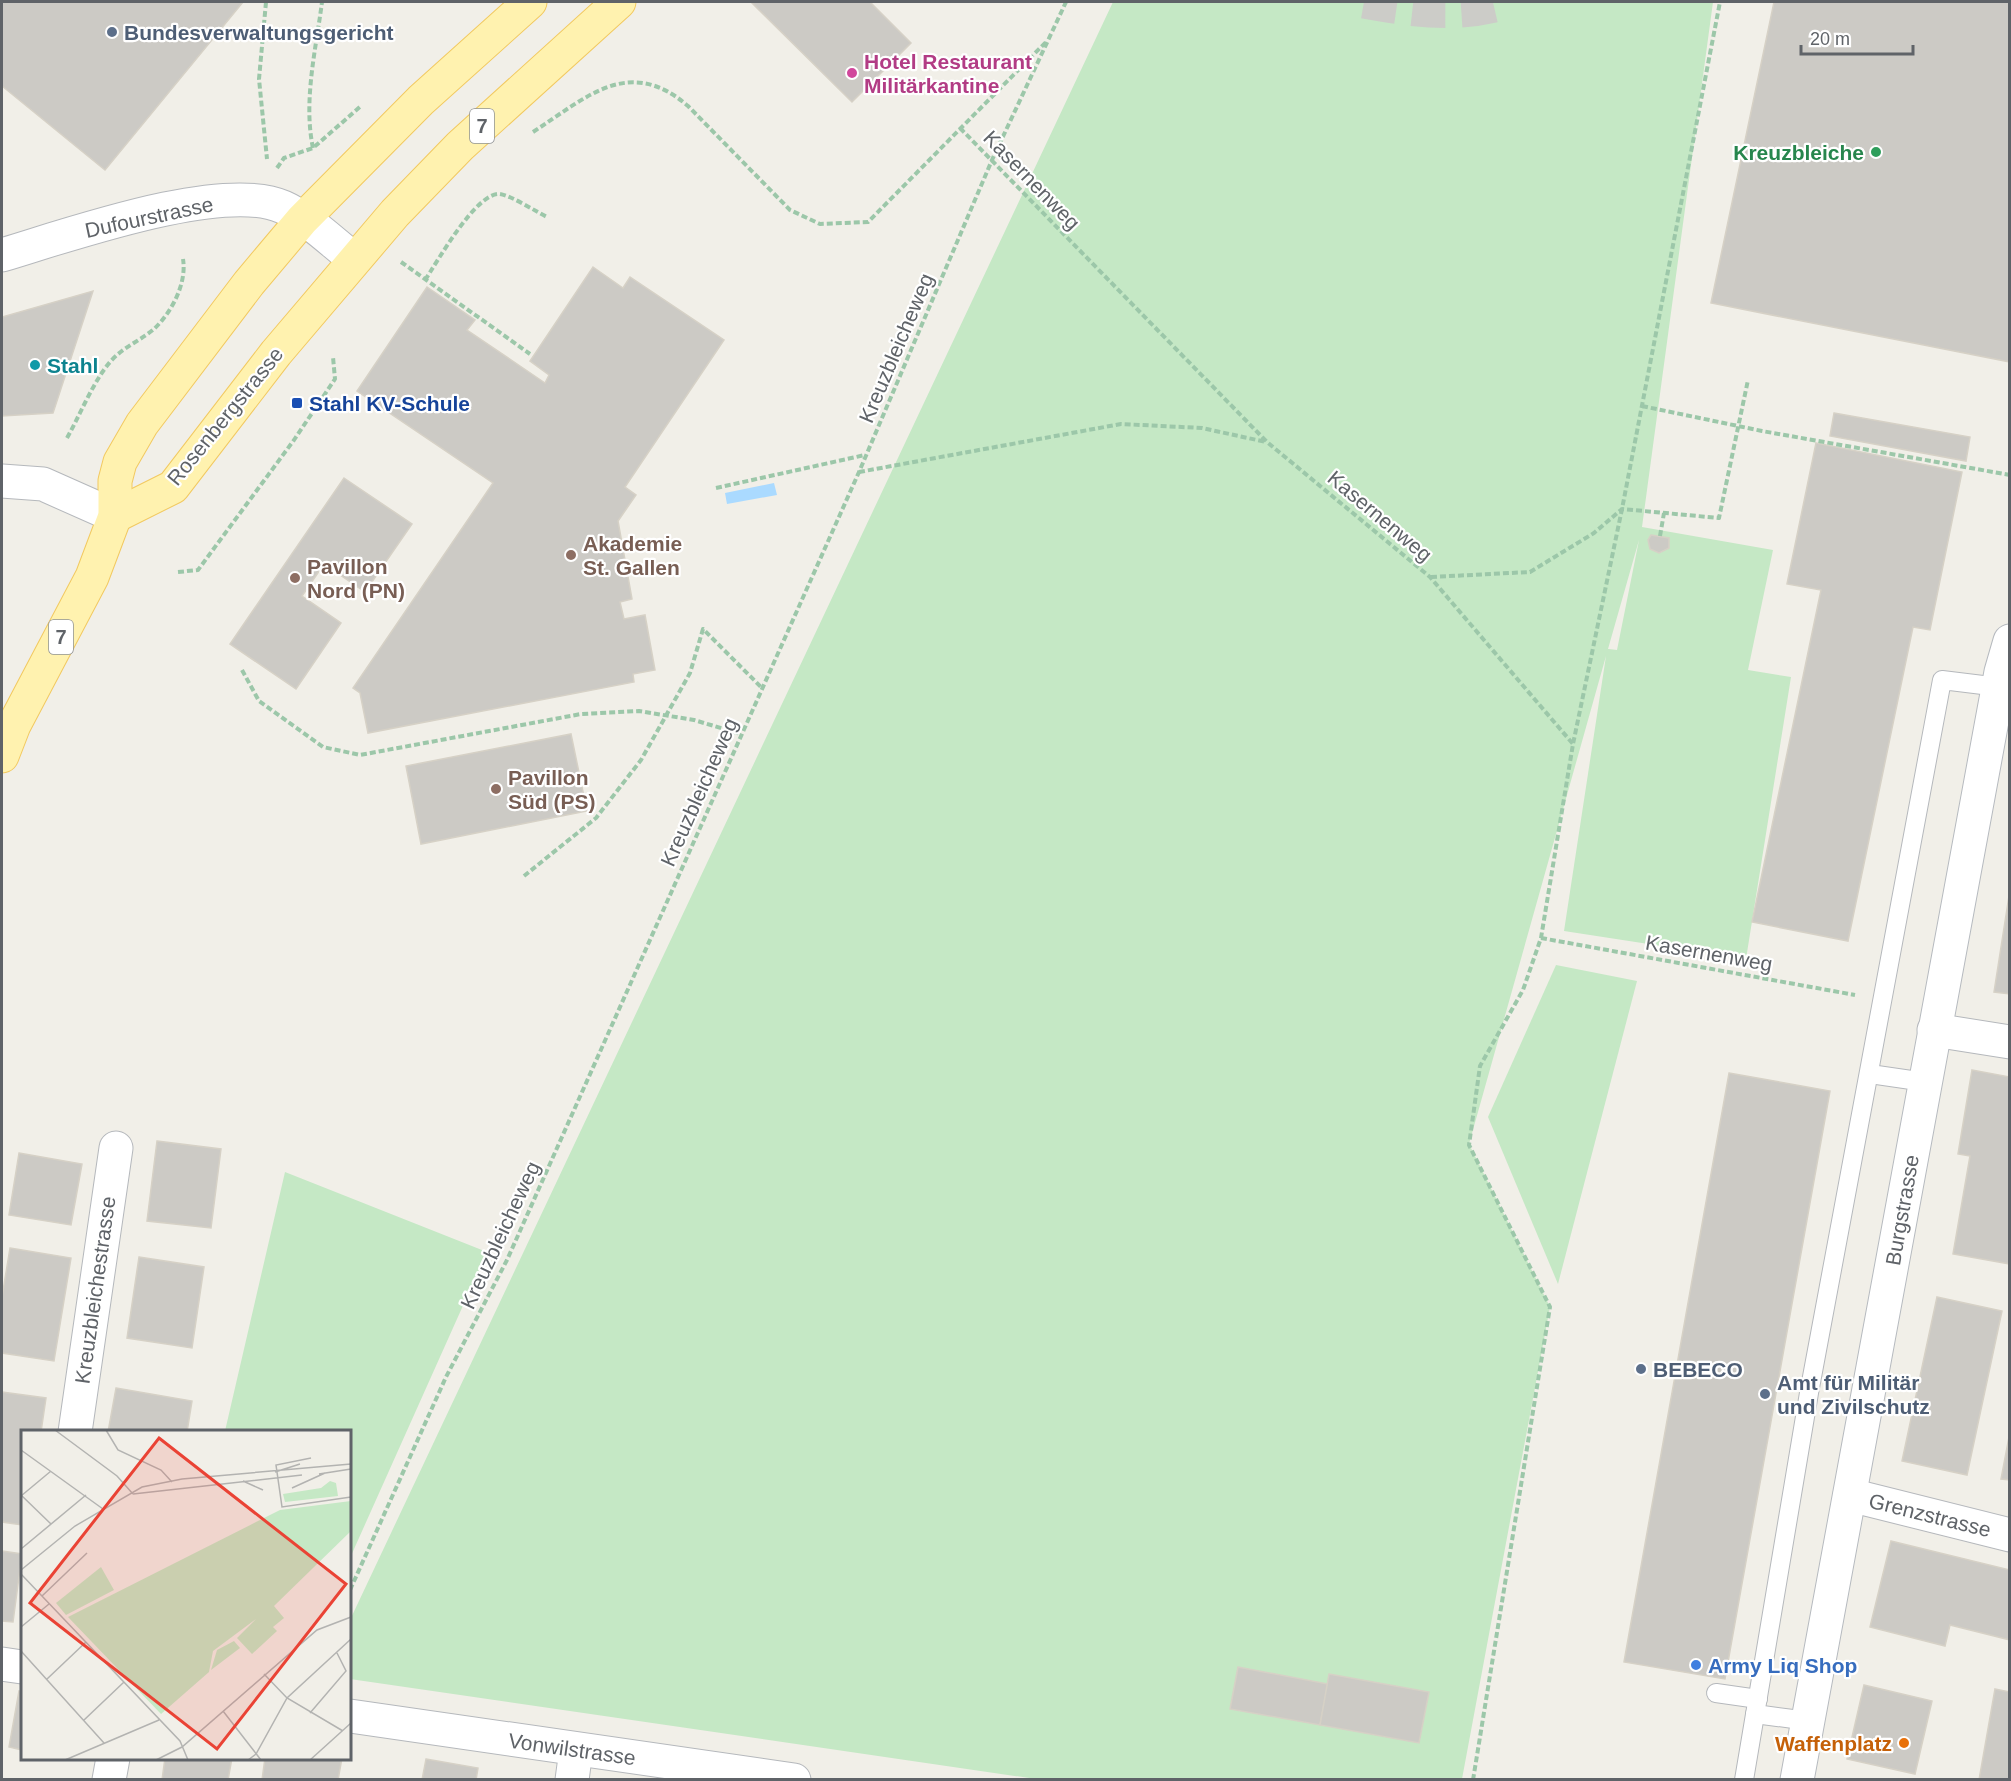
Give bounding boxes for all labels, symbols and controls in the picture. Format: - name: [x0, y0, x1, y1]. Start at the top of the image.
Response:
- scale bar: [1801, 18, 1914, 56]
- place label: Bundesverwaltungsgericht: [124, 21, 394, 44]
- marker: Bundesverwaltungsgericht: [105, 25, 119, 39]
- text: 20 m: [1810, 29, 1850, 49]
- place label: Hotel Restaurant Militärkantine: [864, 50, 1032, 97]
- marker: Hotel Restaurant Militärkantine: [845, 66, 859, 80]
- road number: 7: [470, 109, 494, 143]
- street label: Kasernenweg: [979, 126, 1085, 234]
- place label: Kreuzbleiche: [1733, 141, 1864, 164]
- marker: Kreuzbleiche: [1869, 145, 1883, 159]
- street label: Dufourstrasse: [83, 192, 215, 242]
- street label: Kreuzbleicheweg: [854, 270, 938, 426]
- street label: Rosenbergstrasse: [162, 343, 288, 489]
- place label: Stahl: [47, 354, 98, 377]
- marker: Stahl: [28, 358, 42, 372]
- place label: Stahl KV-Schule: [309, 392, 470, 415]
- marker: Stahl KV-Schule: [290, 396, 304, 410]
- street label: Kasernenweg: [1323, 466, 1437, 566]
- place label: Akademie St. Gallen: [583, 532, 682, 579]
- marker: Akademie St. Gallen: [564, 548, 578, 562]
- place label: Pavillon Nord (PN): [307, 555, 405, 602]
- marker: Pavillon Nord (PN): [288, 571, 302, 585]
- road number: 7: [49, 620, 73, 654]
- street label: Kreuzbleicheweg: [656, 714, 742, 870]
- place label: Pavillon Süd (PS): [508, 766, 596, 813]
- marker: Pavillon Süd (PS): [489, 782, 503, 796]
- street label: Kasernenweg: [1644, 931, 1774, 975]
- street label: Burgstrasse: [1881, 1153, 1923, 1267]
- street label: Kreuzbleicheweg: [456, 1158, 544, 1312]
- street label: Kreuzbleichestrasse: [70, 1195, 120, 1385]
- place label: BEBECO: [1653, 1358, 1743, 1381]
- marker: BEBECO: [1634, 1362, 1648, 1376]
- place label: Amt für Militär und Zivilschutz: [1777, 1371, 1930, 1418]
- marker: Amt für Militär und Zivilschutz: [1758, 1387, 1772, 1401]
- inset map: [21, 1430, 351, 1760]
- street label: Grenzstrasse: [1867, 1489, 1993, 1541]
- place label: Army Liq Shop: [1708, 1654, 1857, 1677]
- marker: Army Liq Shop: [1689, 1658, 1703, 1672]
- street label: Vonwilstrasse: [507, 1729, 637, 1769]
- place label: Waffenplatz: [1775, 1732, 1892, 1755]
- marker: Waffenplatz: [1897, 1736, 1911, 1750]

